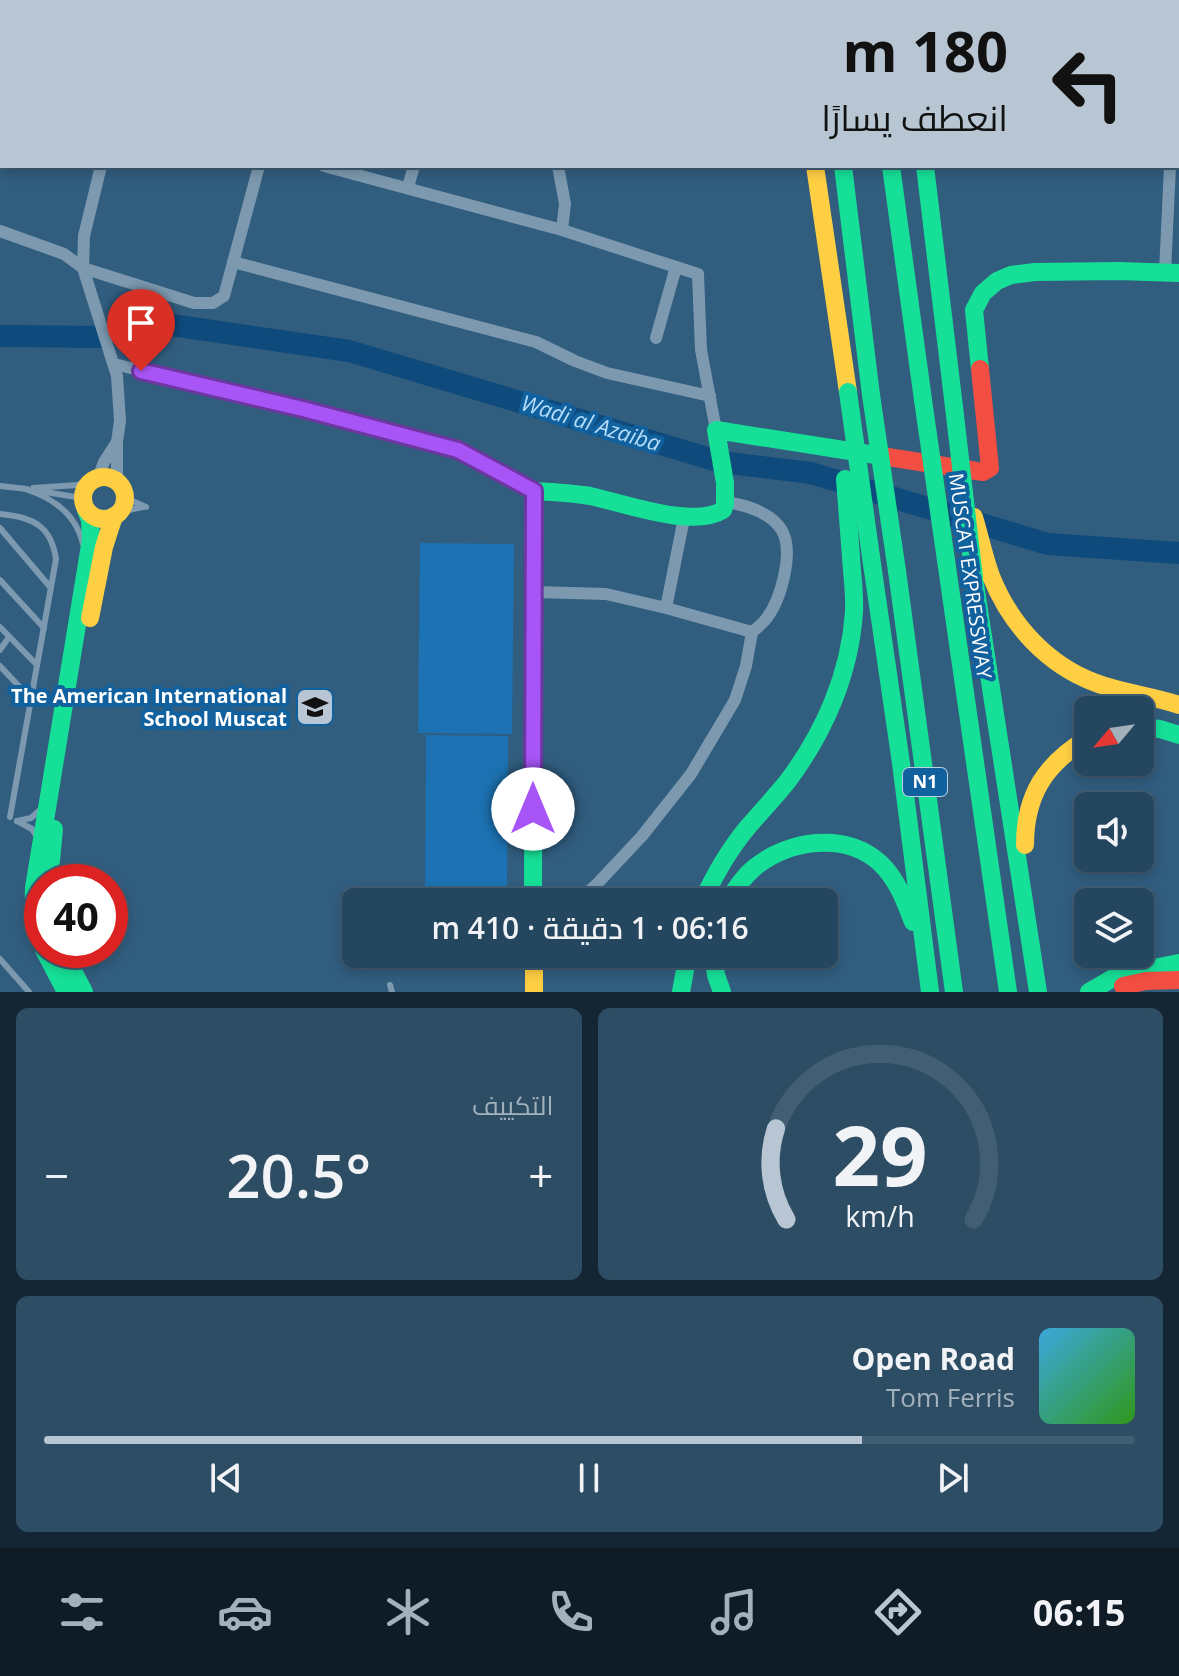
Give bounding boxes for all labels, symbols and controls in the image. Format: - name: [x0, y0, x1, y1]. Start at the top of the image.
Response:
- text: 180 m: [842, 12, 1008, 88]
- icon: left: [1036, 32, 1140, 136]
- text: انعطف يسارًا: [821, 93, 1008, 142]
- pin: [107, 289, 175, 371]
- icon: arrive: [119, 301, 163, 345]
- water label: Wadi al Azaiba: [518, 387, 665, 457]
- street label: MUSCAT EXPRESSWAY: [943, 471, 998, 681]
- place label: The American International School Muscat: [11, 682, 287, 732]
- school or university icon: The American International School Muscat: [294, 686, 336, 728]
- north arrow: [1074, 696, 1154, 776]
- map controls: [1074, 696, 1154, 968]
- position arrow: [491, 767, 575, 851]
- road number: N1: [903, 768, 947, 796]
- button: sound: [1074, 792, 1154, 872]
- speed limit sign: 40: [24, 864, 128, 968]
- button: layers: [1074, 888, 1154, 968]
- text: 06:16 · 1 دقيقة · 410 m: [431, 907, 749, 948]
- text: التكييف: [472, 1087, 554, 1123]
- text: 29: [833, 1097, 928, 1210]
- text: 20.5°: [226, 1134, 371, 1216]
- text: −: [44, 1145, 69, 1205]
- text: +: [528, 1145, 554, 1205]
- text: km/h: [846, 1196, 915, 1235]
- text: Open Road: [851, 1338, 1015, 1379]
- text: Tom Ferris: [886, 1379, 1015, 1415]
- icon: previous: [204, 1456, 248, 1500]
- icon: pause: [567, 1456, 611, 1500]
- icon: next: [931, 1456, 975, 1500]
- icon: filters: [54, 1584, 110, 1640]
- icon: car: [217, 1584, 273, 1640]
- icon: climate: [380, 1584, 436, 1640]
- icon: phone: [543, 1584, 599, 1640]
- icon: music: [706, 1584, 762, 1640]
- icon: directions: [870, 1584, 926, 1640]
- text: 06:15: [1033, 1588, 1125, 1637]

